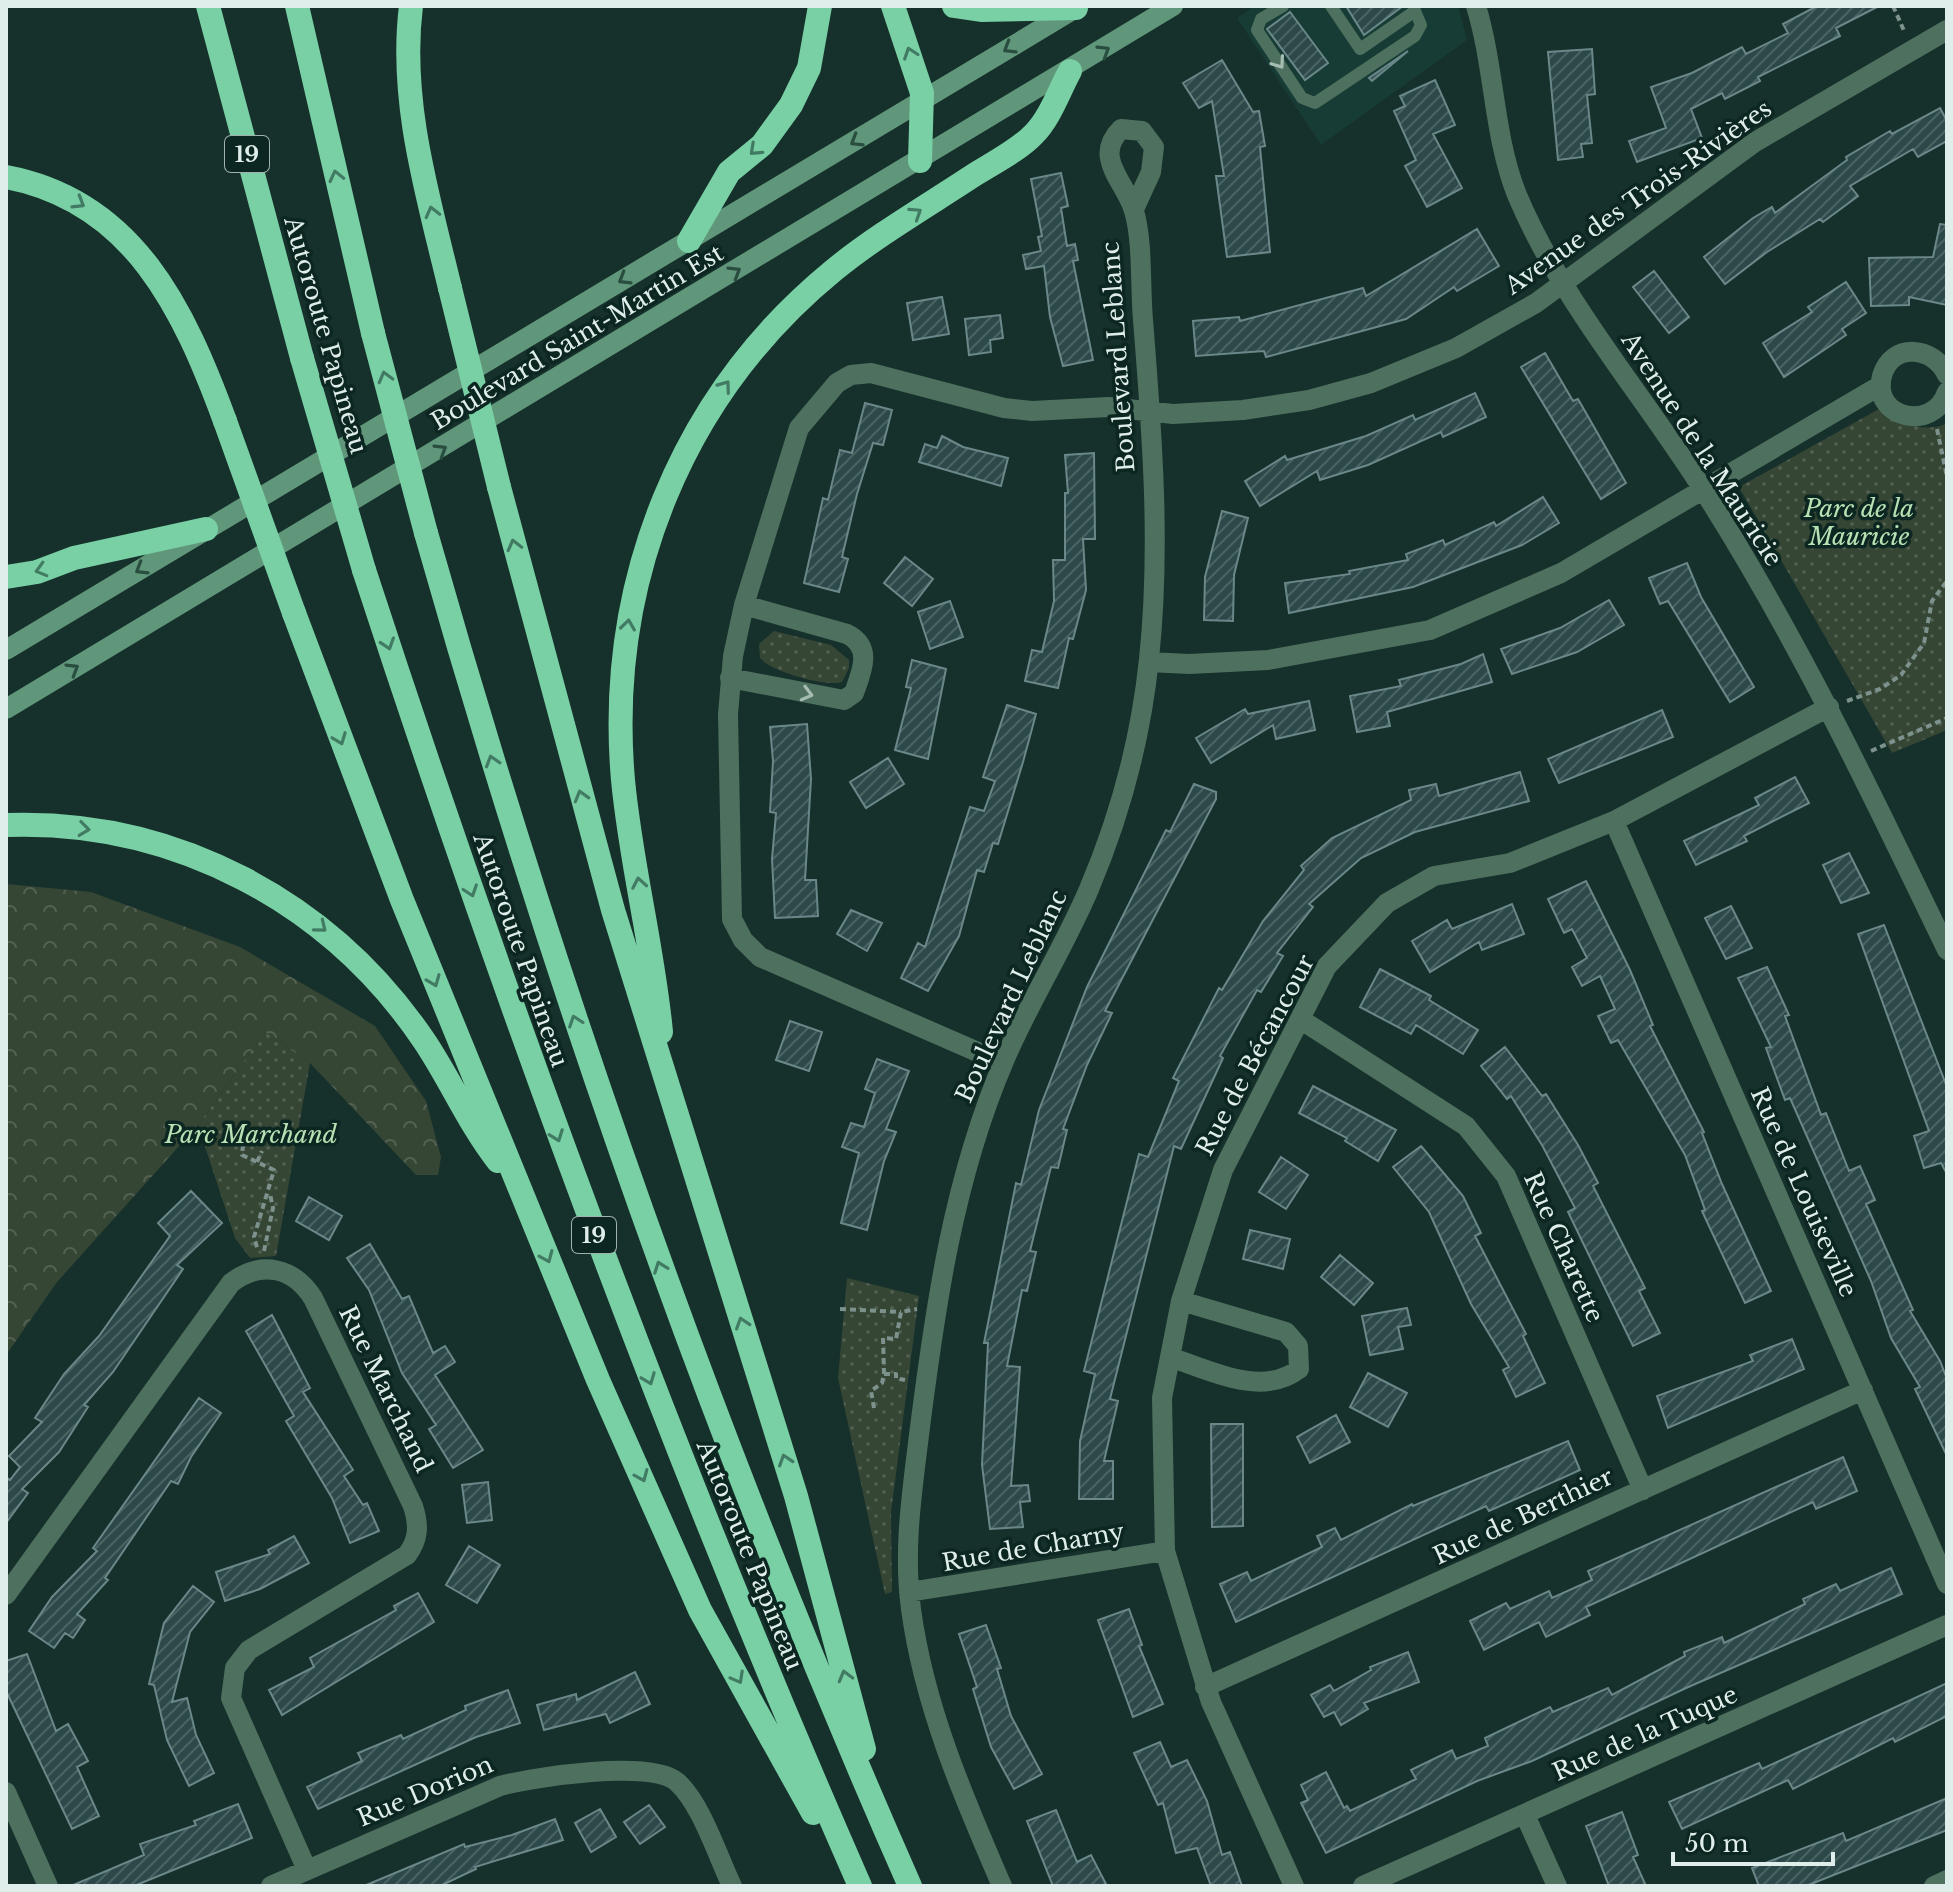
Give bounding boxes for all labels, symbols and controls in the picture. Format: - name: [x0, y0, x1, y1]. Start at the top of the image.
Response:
- one-way arrow: [1003, 39, 1018, 54]
- one-way arrow: [1095, 45, 1110, 60]
- one-way arrow: [903, 47, 919, 61]
- one-way arrow: [1269, 55, 1284, 69]
- street label: Avenue des Trois-Rivières: [1498, 94, 1777, 301]
- one-way arrow: [850, 131, 865, 147]
- road number: 19: [225, 136, 269, 172]
- one-way arrow: [750, 140, 765, 154]
- one-way arrow: [329, 170, 346, 184]
- one-way arrow: [70, 193, 85, 209]
- one-way arrow: [424, 206, 441, 219]
- one-way arrow: [907, 208, 922, 223]
- street label: Autoroute Papineau: [278, 212, 374, 457]
- street label: Boulevard Saint-Martin Est: [426, 238, 728, 436]
- street label: Boulevard Leblanc: [1095, 241, 1141, 473]
- one-way arrow: [726, 266, 741, 281]
- one-way arrow: [618, 269, 633, 285]
- street label: Avenue de la Mauricie: [1615, 326, 1788, 571]
- one-way arrow: [377, 370, 394, 384]
- one-way arrow: [715, 381, 729, 395]
- one-way arrow: [432, 444, 447, 459]
- park label: Parc de la Mauricie: [1803, 494, 1914, 551]
- one-way arrow: [507, 539, 524, 553]
- one-way arrow: [135, 559, 150, 575]
- one-way arrow: [34, 561, 48, 577]
- one-way arrow: [619, 618, 636, 632]
- one-way arrow: [379, 637, 395, 651]
- one-way arrow: [64, 663, 79, 679]
- one-way arrow: [799, 685, 813, 701]
- one-way arrow: [330, 731, 347, 745]
- one-way arrow: [485, 754, 501, 768]
- one-way arrow: [574, 790, 591, 804]
- one-way arrow: [78, 820, 91, 837]
- street label: Autoroute Papineau: [467, 828, 575, 1071]
- one-way arrow: [631, 876, 648, 890]
- one-way arrow: [461, 883, 477, 897]
- street label: Boulevard Leblanc: [949, 885, 1073, 1107]
- one-way arrow: [312, 917, 326, 932]
- street label: Rue de Bécancour: [1190, 949, 1321, 1160]
- one-way arrow: [424, 973, 441, 987]
- one-way arrow: [568, 1015, 584, 1029]
- street label: Rue de Louiseville: [1745, 1083, 1863, 1301]
- park label: Parc Marchand: [164, 1120, 338, 1149]
- one-way arrow: [547, 1128, 564, 1142]
- street label: Rue Charette: [1518, 1167, 1610, 1327]
- road number: 19: [572, 1217, 616, 1253]
- one-way arrow: [538, 1249, 554, 1263]
- one-way arrow: [653, 1261, 670, 1275]
- street label: Rue Marchand: [333, 1301, 439, 1477]
- one-way arrow: [735, 1316, 751, 1330]
- one-way arrow: [639, 1371, 656, 1385]
- street label: Autoroute Papineau: [690, 1435, 809, 1674]
- one-way arrow: [778, 1454, 794, 1467]
- street label: Rue de Berthier: [1428, 1461, 1618, 1570]
- one-way arrow: [633, 1468, 649, 1483]
- street label: Rue de Charny: [940, 1517, 1127, 1577]
- one-way arrow: [728, 1669, 744, 1684]
- one-way arrow: [838, 1670, 855, 1684]
- street label: Rue de la Tuque: [1548, 1679, 1742, 1787]
- street label: Rue Dorion: [353, 1749, 497, 1833]
- scale bar: [1673, 1816, 1833, 1866]
- text: 50 m: [1685, 1829, 1749, 1858]

